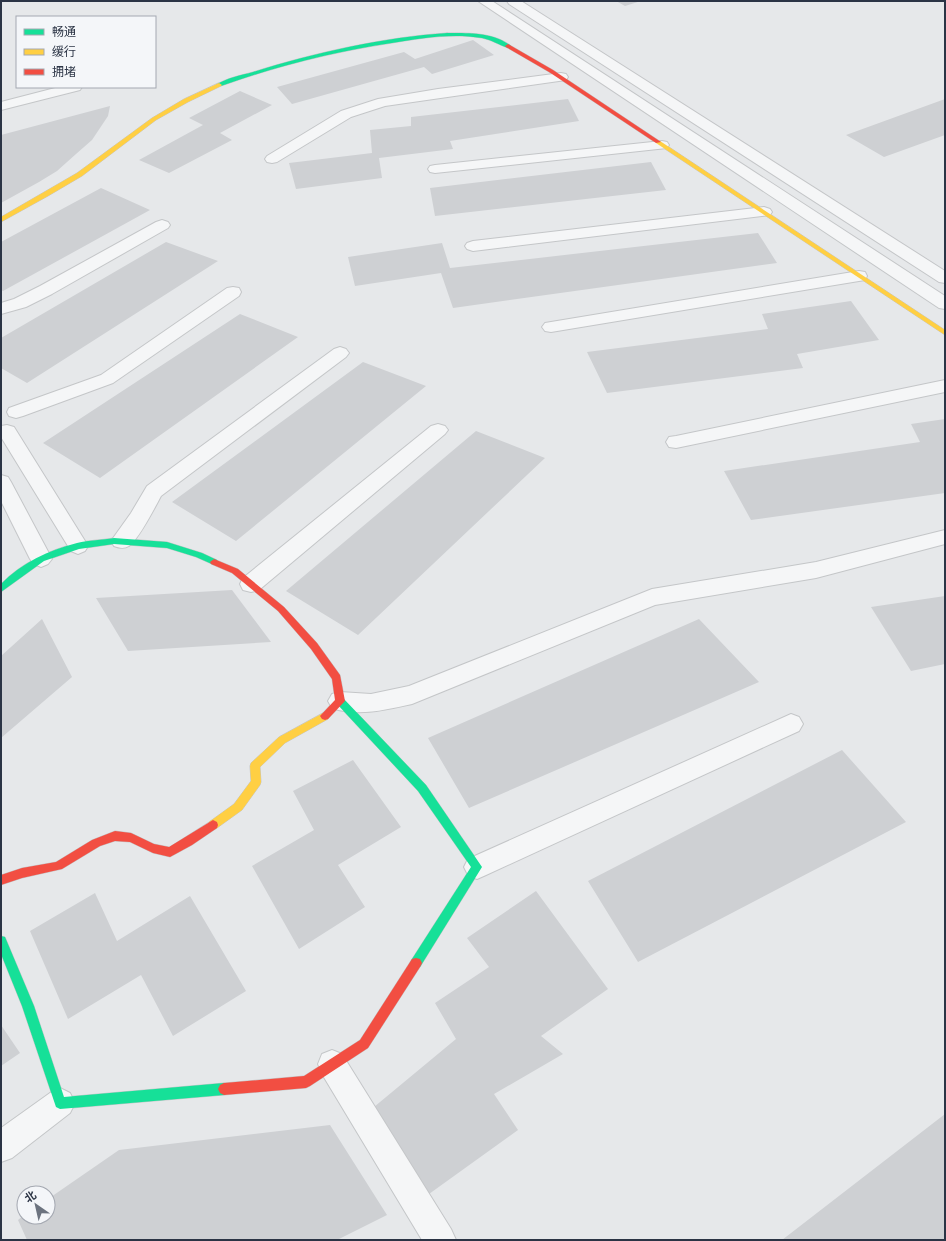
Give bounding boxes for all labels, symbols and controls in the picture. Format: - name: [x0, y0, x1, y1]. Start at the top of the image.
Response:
- legend: [16, 16, 156, 88]
- text: 畅通: [52, 25, 76, 39]
- text: 缓行: [52, 45, 76, 59]
- text: 拥堵: [52, 65, 76, 79]
- north arrow: [16, 1185, 56, 1225]
- text: 北: [22, 1189, 39, 1206]

